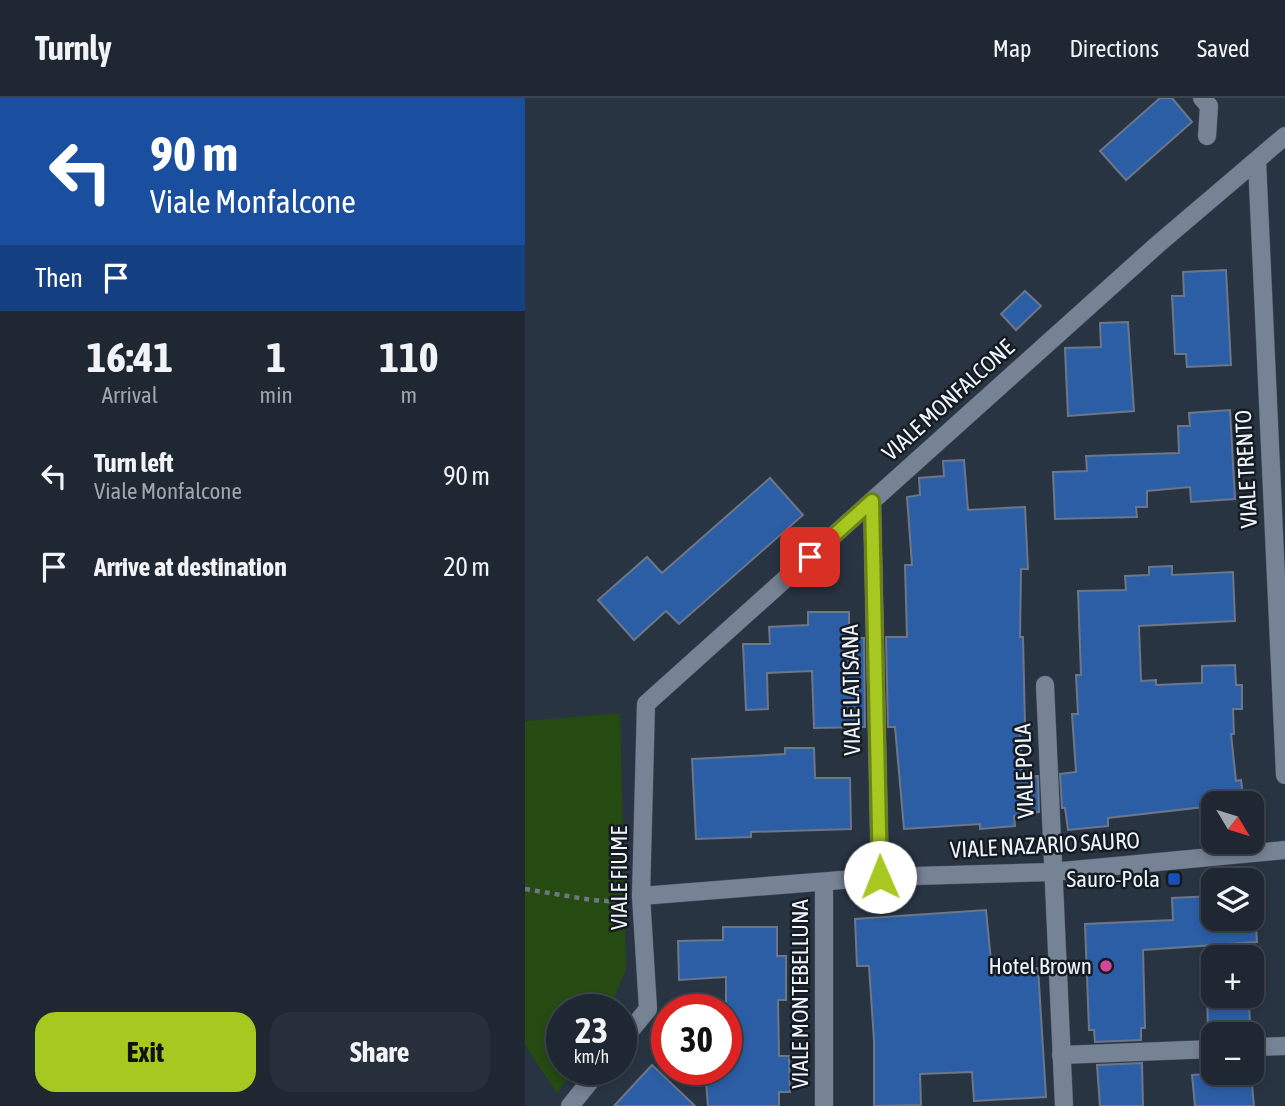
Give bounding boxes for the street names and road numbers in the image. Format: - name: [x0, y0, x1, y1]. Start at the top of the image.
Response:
- street label: VIALE MONFALCONE: [877, 334, 1019, 466]
- street label: VIALE TRENTO: [1230, 409, 1262, 529]
- street label: VIALE LATISANA: [837, 623, 865, 756]
- street label: VIALE POLA: [1009, 722, 1039, 819]
- street label: VIALE FIUME: [606, 826, 632, 930]
- street label: VIALE NAZARIO SAURO: [950, 827, 1140, 863]
- street label: VIALE MONTEBELLUNA: [787, 899, 813, 1089]

